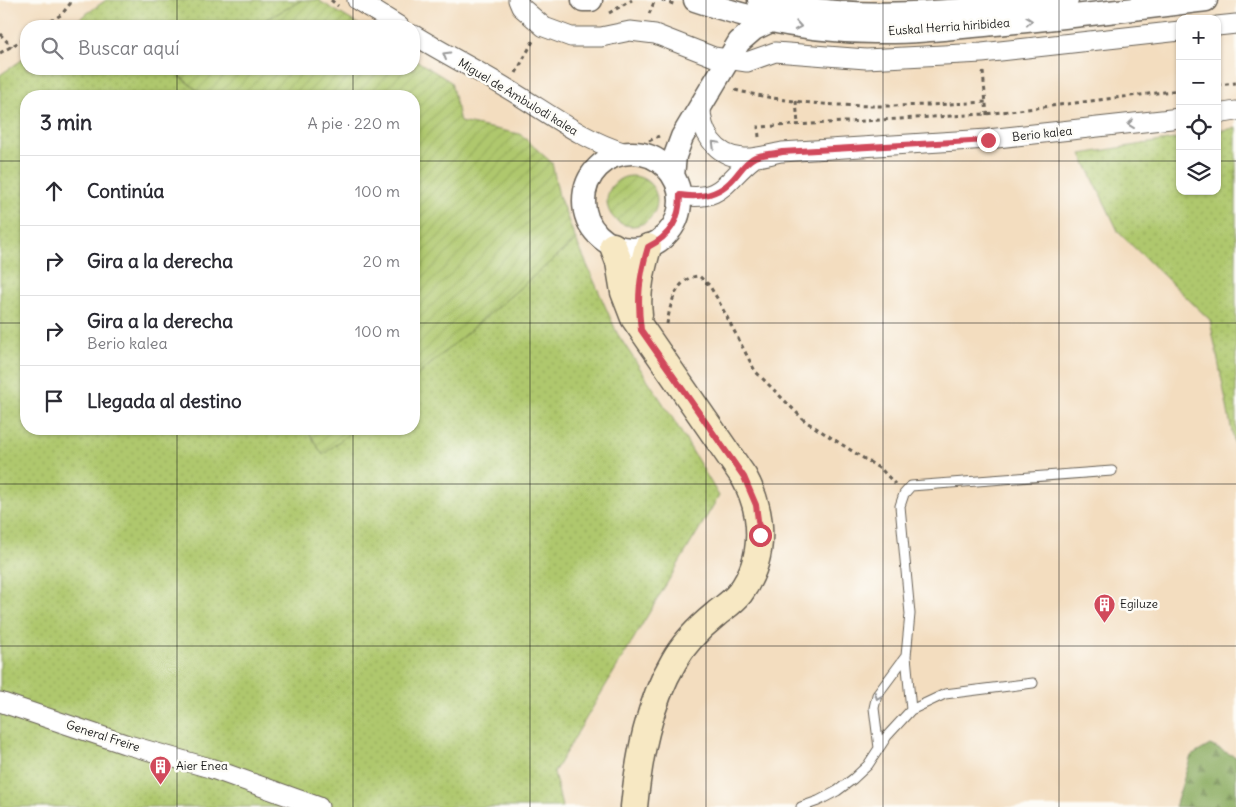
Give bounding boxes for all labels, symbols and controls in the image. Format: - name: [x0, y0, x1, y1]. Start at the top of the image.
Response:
- street label: Euskal Herria hiribidea: [888, 15, 1010, 38]
- map controls: [1176, 15, 1221, 195]
- button: +: [1176, 15, 1221, 60]
- one-way arrow: [1026, 16, 1034, 27]
- search box: [20, 20, 420, 75]
- one-way arrow: [794, 20, 802, 31]
- icon: search: [38, 34, 66, 62]
- text: Buscar aquí: [78, 36, 179, 60]
- one-way arrow: [442, 51, 451, 61]
- street label: Miguel de Ambulodi kalea: [456, 55, 581, 138]
- button: −: [1176, 60, 1221, 105]
- button: locate: [1176, 105, 1221, 150]
- text: 3 min: [40, 109, 92, 136]
- text: A pie · 220 m: [308, 113, 400, 133]
- one-way arrow: [1127, 118, 1135, 129]
- street label: Berio kalea: [1011, 123, 1073, 144]
- route end: [977, 129, 1000, 152]
- one-way arrow: [712, 141, 721, 150]
- button: layers: [1176, 150, 1221, 195]
- icon: ahead: [40, 177, 68, 205]
- text: Continúa: [87, 179, 164, 203]
- text: 100 m: [355, 181, 400, 201]
- icon: right: [40, 247, 68, 275]
- text: Gira a la derecha: [87, 249, 233, 273]
- text: 20 m: [363, 251, 400, 271]
- text: Gira a la derecha: [87, 309, 233, 333]
- icon: right: [40, 317, 68, 345]
- text: 100 m: [355, 321, 400, 341]
- text: Berio kalea: [87, 333, 168, 353]
- icon: arrive: [40, 387, 68, 415]
- text: Llegada al destino: [87, 389, 242, 413]
- route start: [749, 524, 772, 547]
- building icon: Egiluze: [1092, 592, 1116, 623]
- place label: Egiluze: [1120, 596, 1158, 611]
- one-way arrow: [874, 691, 885, 700]
- street label: General Freire: [64, 717, 142, 755]
- building icon: Aier Enea: [148, 754, 172, 785]
- place label: Aier Enea: [176, 758, 228, 773]

